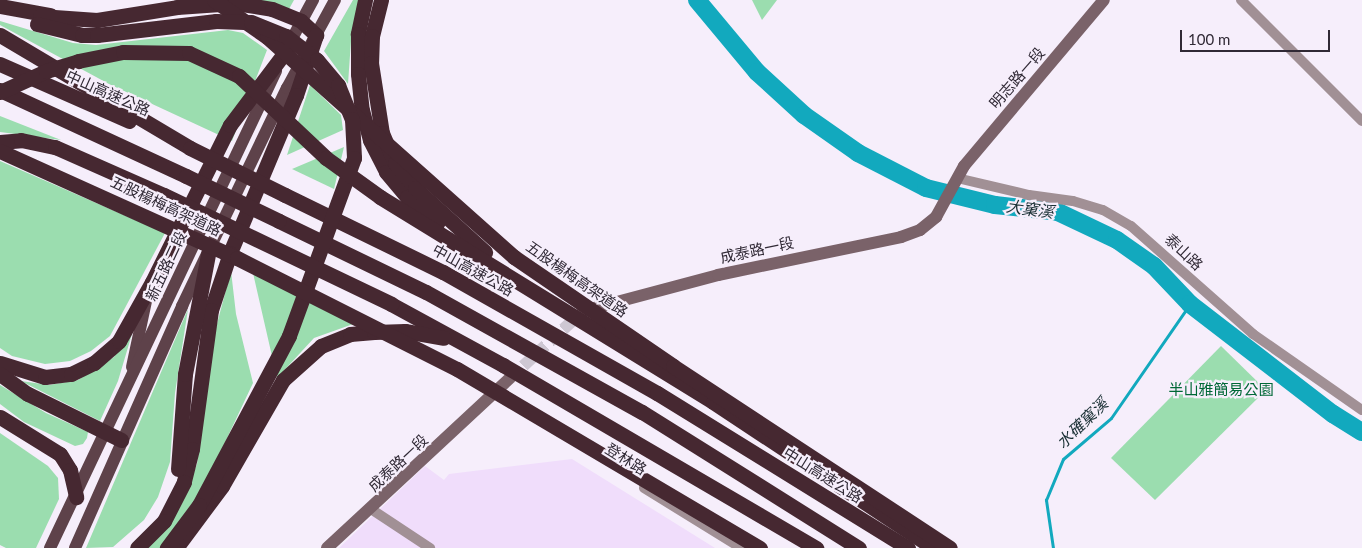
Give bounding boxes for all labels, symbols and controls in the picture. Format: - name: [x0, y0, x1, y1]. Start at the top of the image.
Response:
- scale bar: [1182, 20, 1332, 52]
- text: 100 m: [1188, 30, 1230, 48]
- street label: 明志路一段: [986, 44, 1048, 112]
- street label: 中山高速公路: [63, 66, 153, 120]
- street label: 五股楊梅高架道路: [108, 172, 224, 240]
- water label: 大窠溪: [1005, 196, 1055, 222]
- street label: 新五路二段: [142, 228, 190, 304]
- street label: 泰山路: [1161, 230, 1207, 274]
- street label: 成泰路一段: [718, 233, 796, 267]
- street label: 五股楊梅高架道路: [523, 237, 631, 321]
- street label: 中山高速公路: [429, 240, 517, 300]
- park label: 半山雅簡易公園: [1169, 381, 1273, 399]
- water label: 水確窠溪: [1052, 394, 1112, 452]
- street label: 成泰路一段: [364, 431, 432, 495]
- street label: 登林路: [602, 439, 650, 479]
- street label: 中山高速公路: [780, 444, 866, 506]

